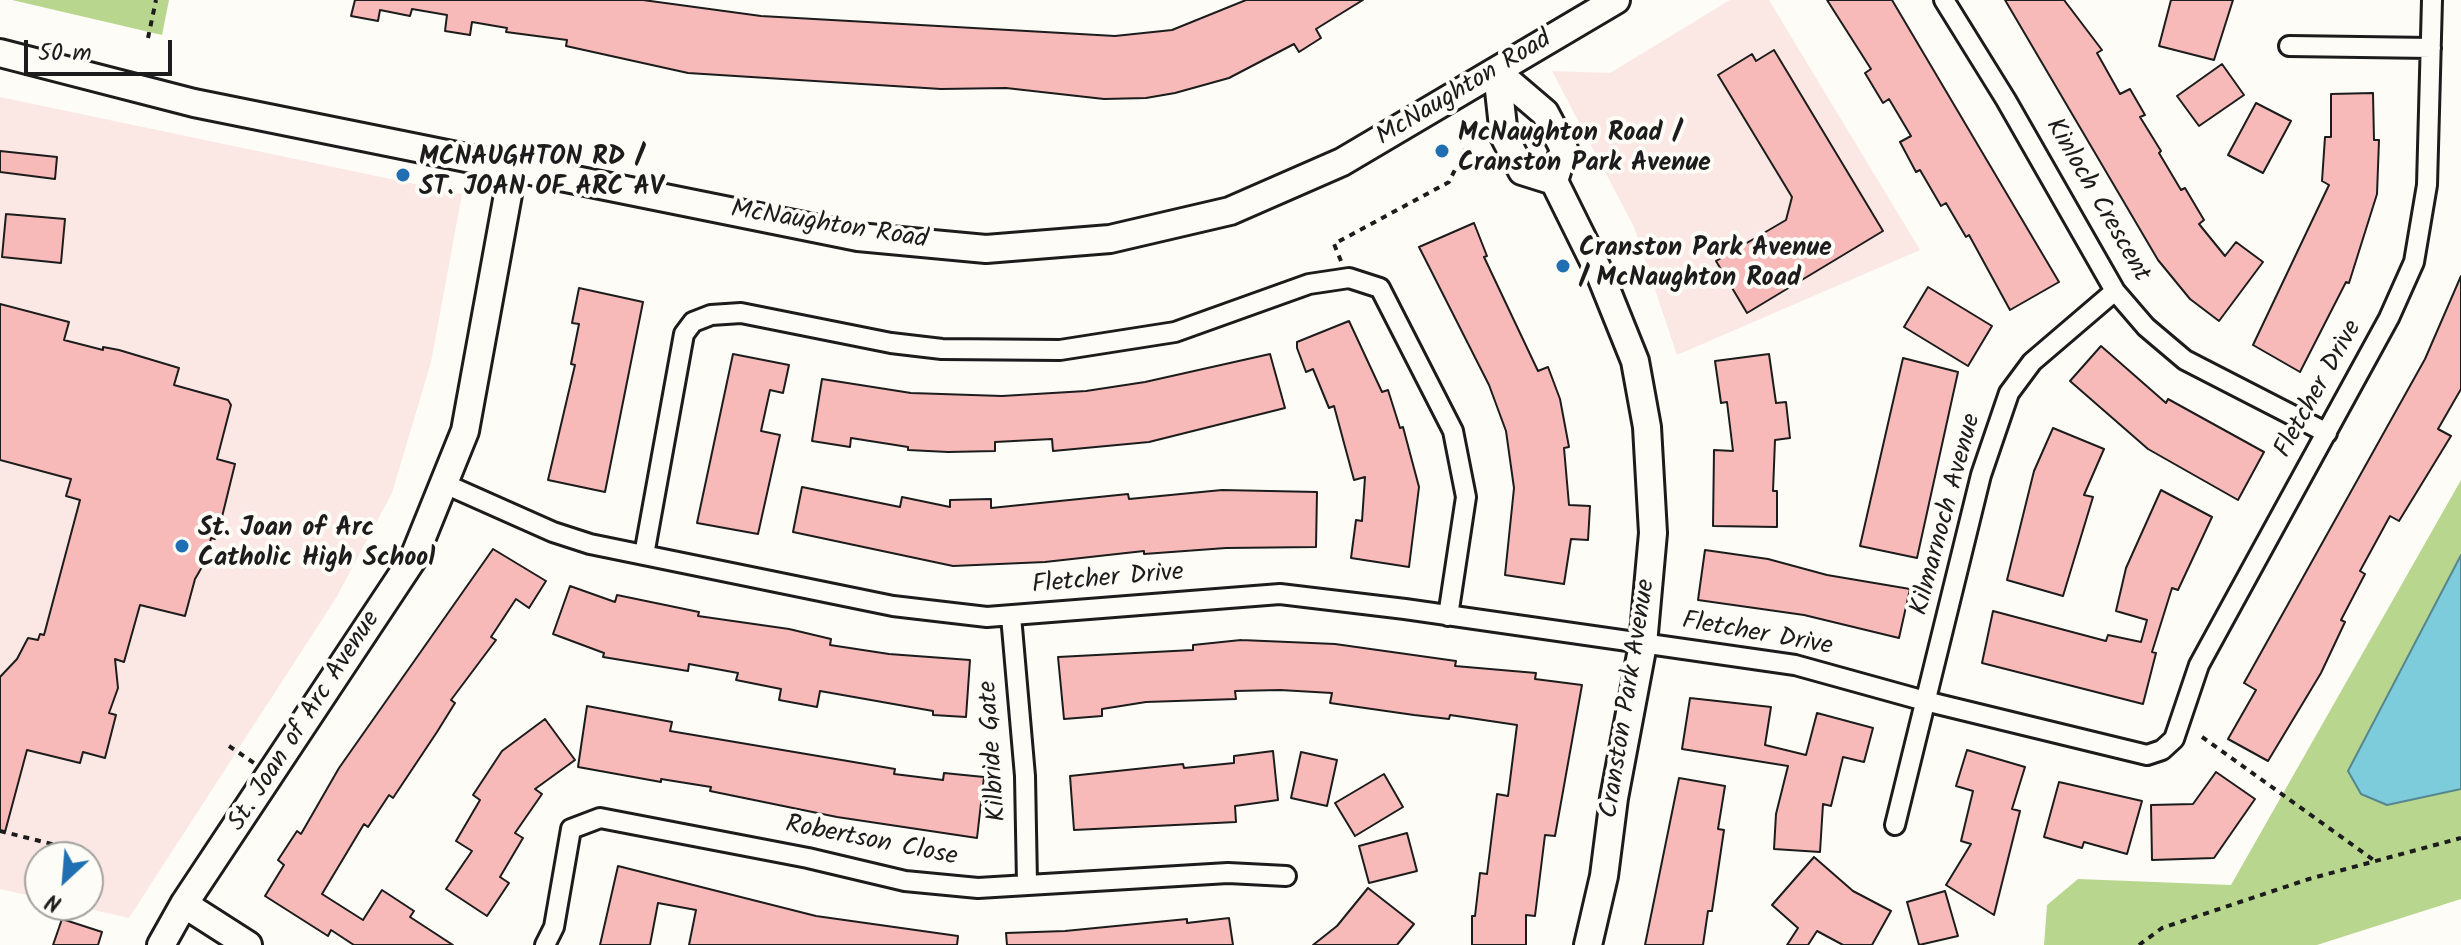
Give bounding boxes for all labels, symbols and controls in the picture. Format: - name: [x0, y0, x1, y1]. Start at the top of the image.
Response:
- scale bar: [28, 24, 176, 74]
- street label: McNaughton Road: [1372, 25, 1558, 155]
- text: 50 m: [38, 34, 92, 73]
- street label: Kinloch Crescent: [2037, 114, 2155, 288]
- place label: McNaughton Road / Cranston Park Avenue: [1458, 120, 1711, 182]
- marker: McNaughton Road / Cranston Park Avenue: [1433, 142, 1451, 160]
- place label: MCNAUGHTON RD / ST. JOAN OF ARC AV: [419, 144, 664, 206]
- marker: MCNAUGHTON RD / ST. JOAN OF ARC AV: [394, 166, 412, 184]
- street label: McNaughton Road: [728, 196, 930, 258]
- place label: Cranston Park Avenue / McNaughton Road: [1579, 235, 1832, 296]
- marker: Cranston Park Avenue / McNaughton Road: [1554, 257, 1572, 275]
- street label: Fletcher Drive: [2269, 316, 2371, 464]
- street label: Kilmarnoch Avenue: [1906, 411, 1990, 619]
- place label: St. Joan of Arc Catholic High School: [198, 515, 435, 576]
- marker: St. Joan of Arc Catholic High School: [173, 537, 191, 555]
- street label: Fletcher Drive: [1031, 559, 1185, 603]
- street label: Cranston Park Avenue: [1596, 577, 1664, 821]
- street label: St. Joan of Arc Avenue: [223, 606, 389, 838]
- street label: Fletcher Drive: [1679, 607, 1835, 665]
- street label: Kilbride Gate: [975, 679, 1015, 823]
- street label: Robertson Close: [782, 811, 960, 875]
- north arrow: [24, 841, 104, 921]
- text: N: [40, 882, 68, 920]

